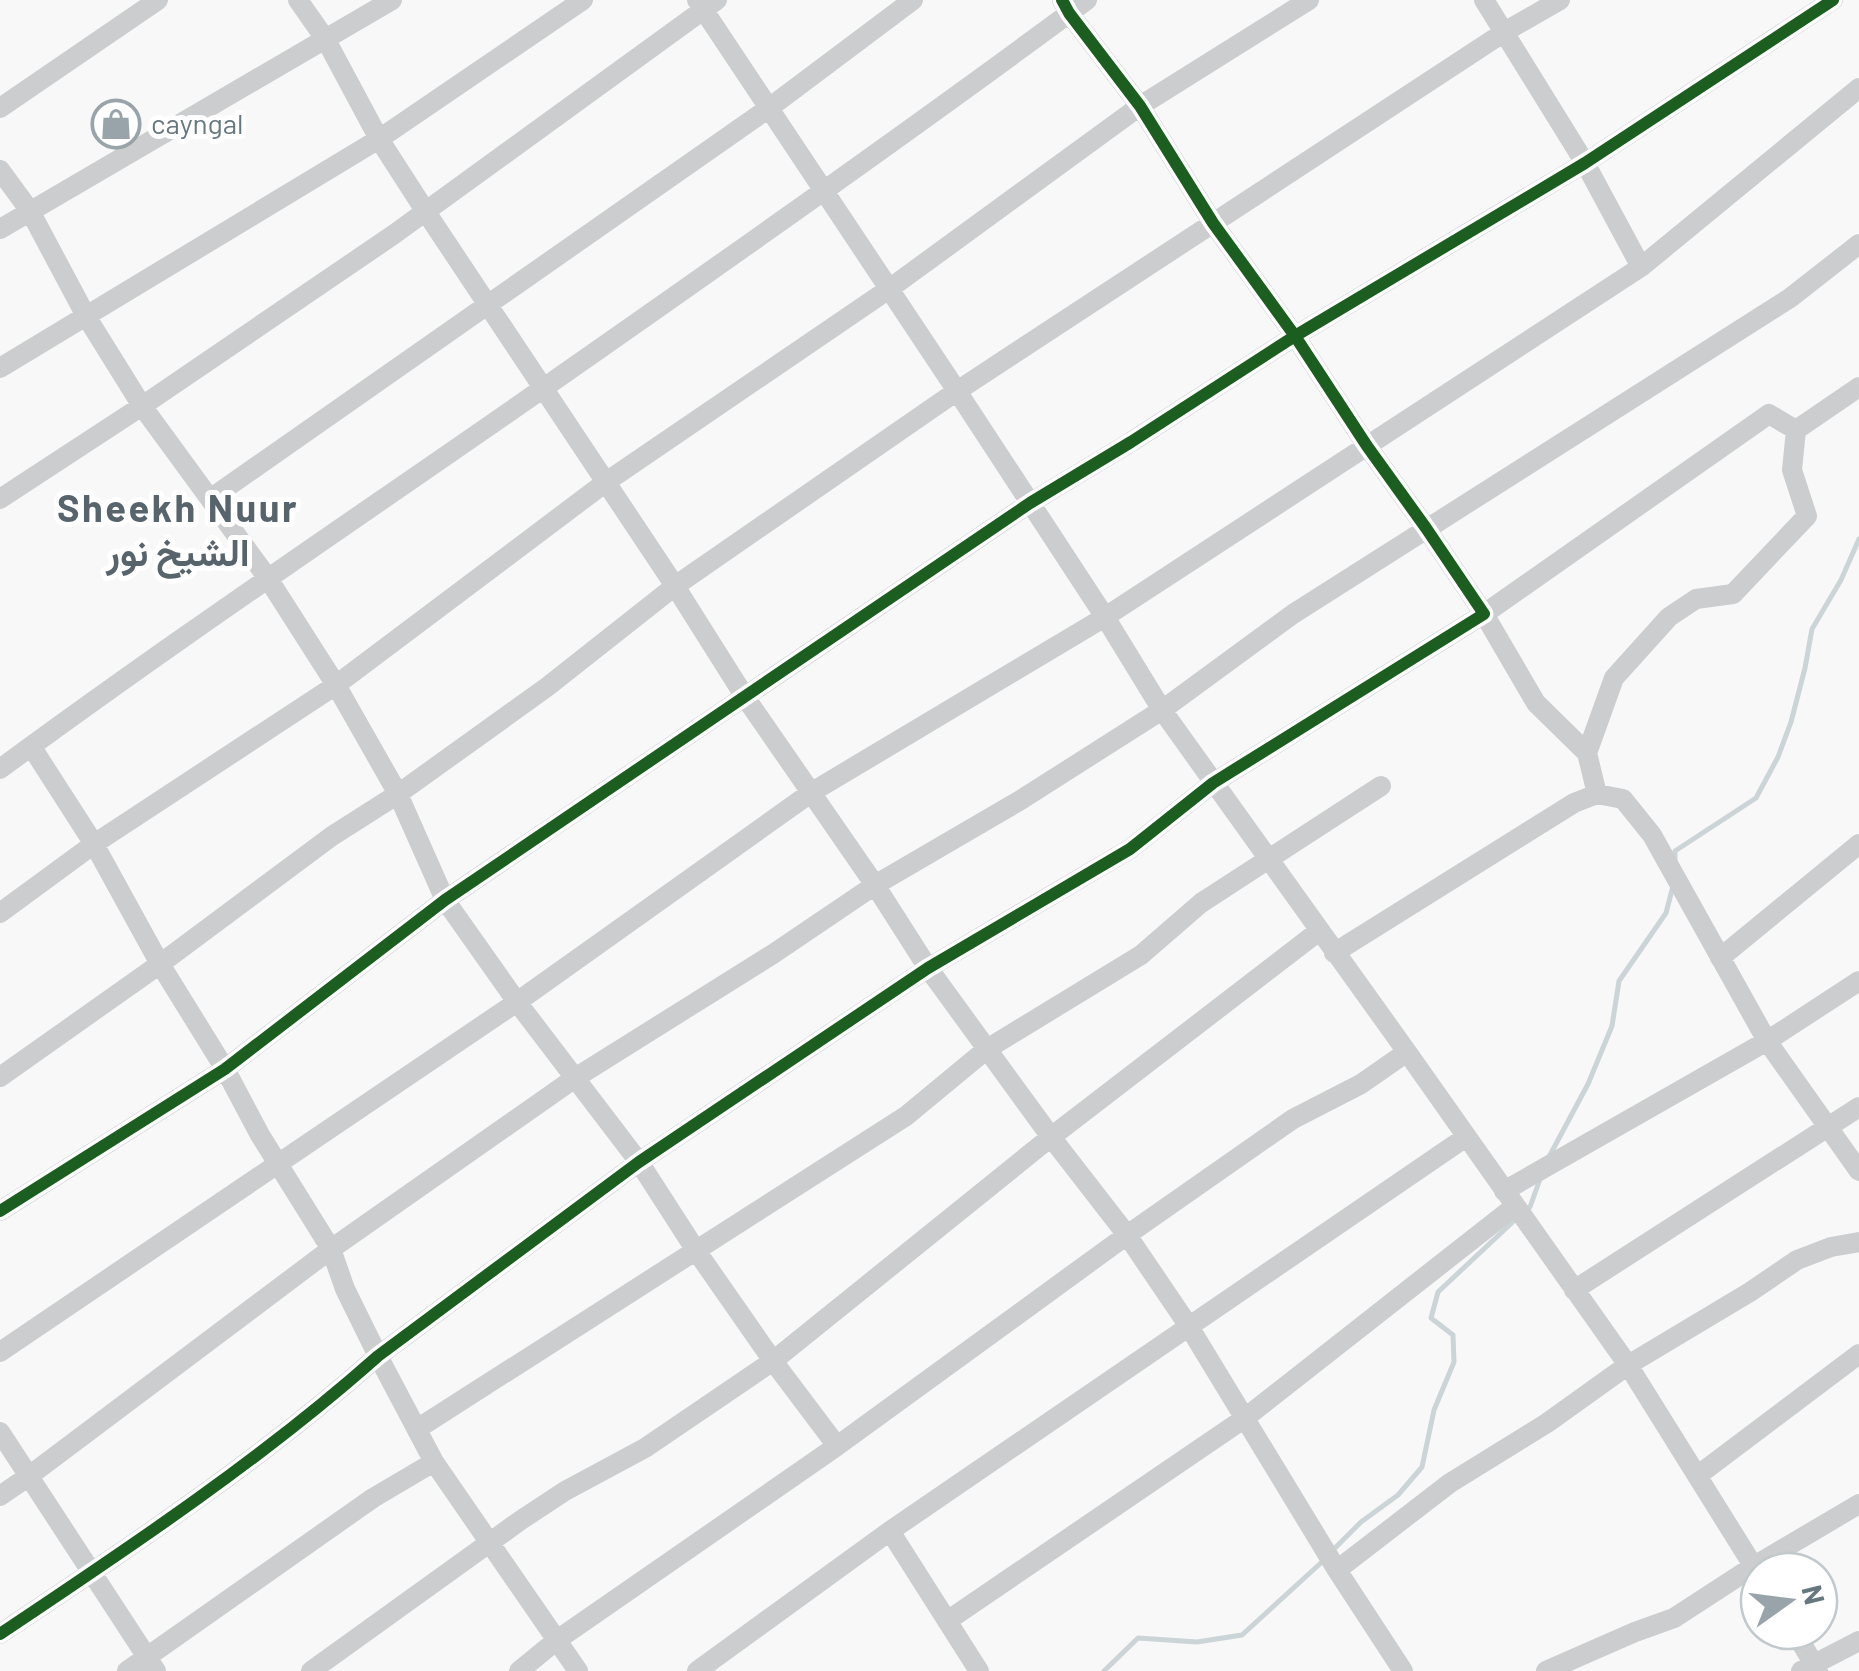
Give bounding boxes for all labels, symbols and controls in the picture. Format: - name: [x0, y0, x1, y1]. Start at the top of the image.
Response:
- shop icon: cayngal: [90, 98, 142, 150]
- place label: cayngal: [151, 106, 243, 140]
- district label: Sheekh Nuur الشيخ نور: [57, 484, 299, 579]
- north arrow: [1739, 1551, 1839, 1651]
- text: N: [1795, 1582, 1833, 1608]

